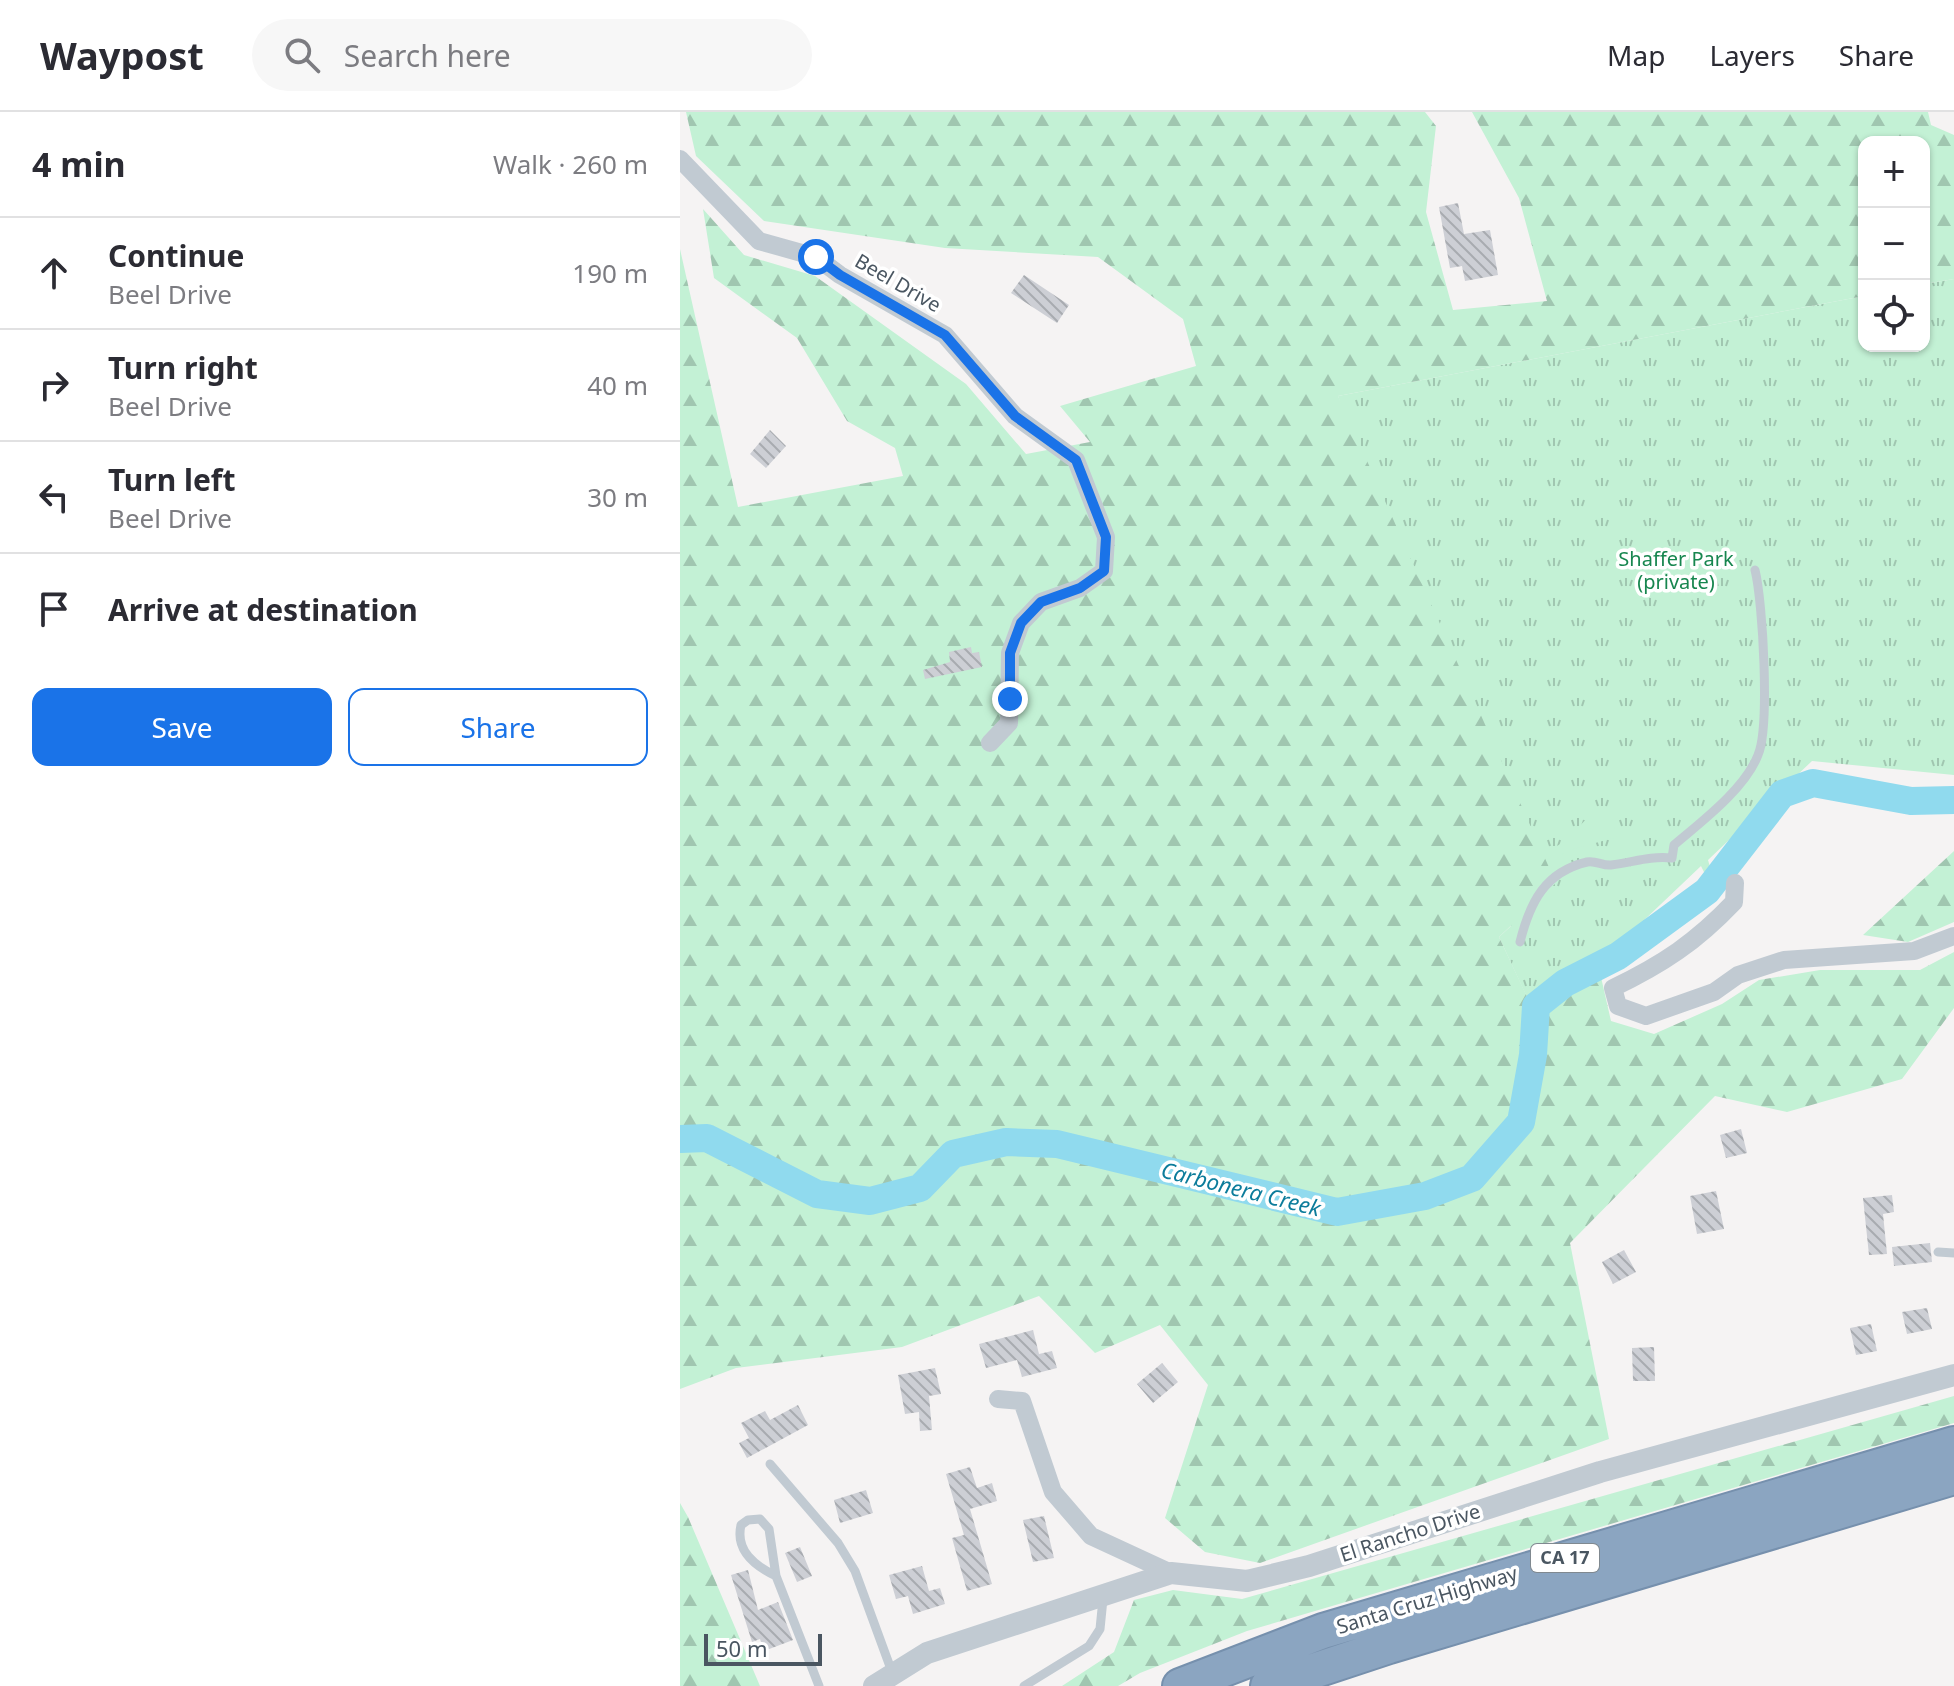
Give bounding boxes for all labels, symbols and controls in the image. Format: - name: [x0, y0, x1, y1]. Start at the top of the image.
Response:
- search box: [252, 19, 812, 91]
- text: Waypost: [40, 29, 204, 81]
- icon: search: [280, 33, 324, 77]
- text: Search here: [344, 35, 511, 76]
- text: Map: [1607, 36, 1665, 74]
- text: Layers: [1709, 36, 1795, 74]
- text: Share: [1839, 36, 1914, 74]
- map controls: [1858, 136, 1930, 352]
- button: +: [1858, 136, 1930, 208]
- text: 4 min: [32, 141, 126, 187]
- text: Walk · 260 m: [493, 146, 648, 182]
- button: −: [1858, 208, 1930, 280]
- text: Continue: [108, 235, 244, 276]
- route start: [798, 239, 834, 275]
- street label: Beel Drive: [850, 247, 946, 318]
- icon: ahead: [32, 251, 76, 295]
- text: 190 m: [572, 255, 648, 291]
- text: Beel Drive: [108, 276, 232, 312]
- button: locate: [1858, 280, 1930, 352]
- text: Turn right: [108, 347, 258, 388]
- icon: right: [32, 363, 76, 407]
- text: 40 m: [587, 367, 648, 403]
- text: Beel Drive: [108, 388, 232, 424]
- text: Turn left: [108, 459, 236, 500]
- icon: left: [32, 475, 76, 519]
- text: 30 m: [587, 479, 648, 515]
- text: Beel Drive: [108, 500, 232, 536]
- park label: Shaffer Park (private): [1618, 545, 1734, 595]
- icon: arrive: [32, 587, 76, 631]
- text: Arrive at destination: [108, 589, 418, 630]
- route end: [992, 681, 1028, 717]
- button: Save: [32, 688, 332, 766]
- button: Share: [348, 688, 648, 766]
- water label: Carbonera Creek: [1158, 1154, 1325, 1223]
- street label: El Rancho Drive: [1336, 1497, 1484, 1568]
- road number: CA 17: [1531, 1544, 1599, 1572]
- street label: Santa Cruz Highway: [1333, 1559, 1521, 1640]
- scale bar: [704, 1630, 822, 1666]
- text: 50 m: [716, 1633, 767, 1663]

